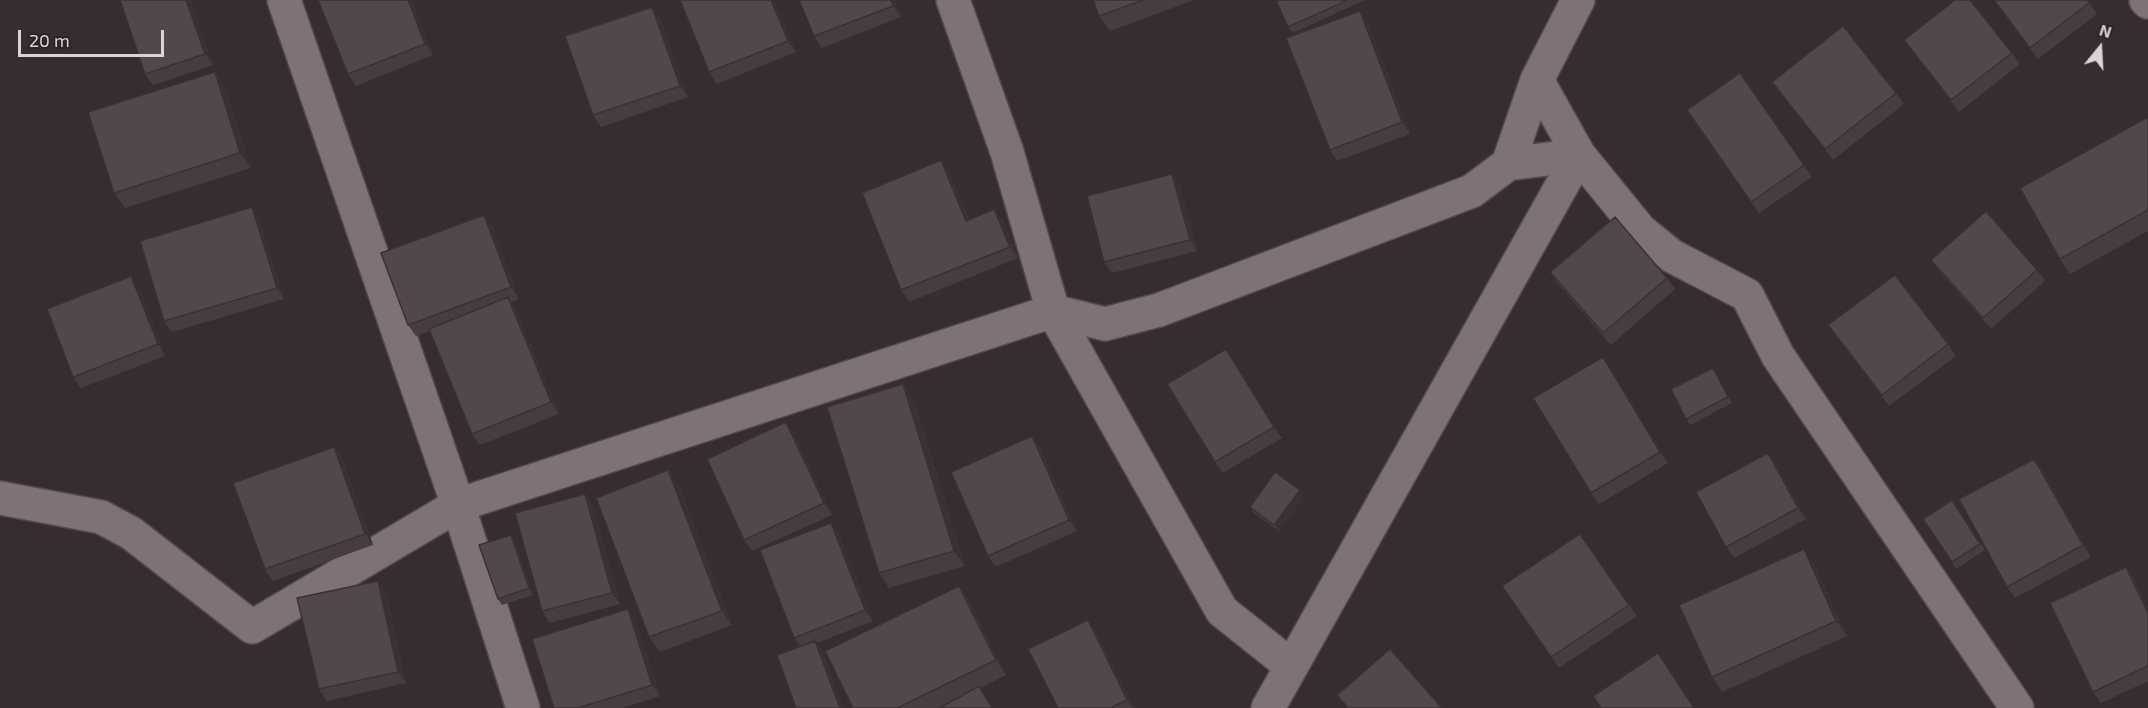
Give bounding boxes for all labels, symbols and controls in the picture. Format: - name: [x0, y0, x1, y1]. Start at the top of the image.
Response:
- scale bar: [21, 18, 166, 56]
- north arrow: [2070, 18, 2130, 78]
- text: N: [2097, 20, 2114, 41]
- text: 20 m: [29, 29, 70, 51]

